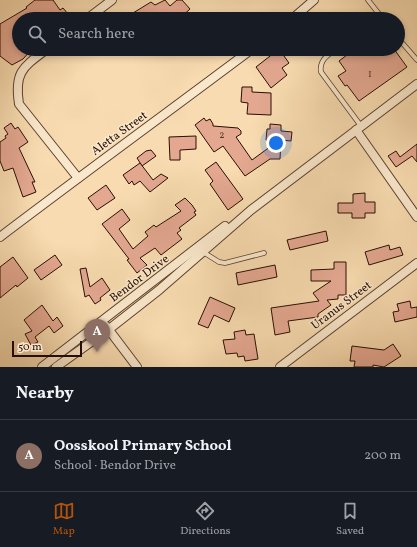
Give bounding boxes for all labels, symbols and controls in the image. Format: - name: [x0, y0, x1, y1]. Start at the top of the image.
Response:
- search box: [12, 12, 405, 56]
- icon: search: [26, 23, 48, 45]
- text: Search here: [58, 24, 135, 45]
- house number: 1: [368, 67, 372, 81]
- street label: Aletta Street: [88, 108, 151, 160]
- house number: 2: [219, 128, 225, 142]
- your location: [266, 133, 286, 153]
- street label: Bendor Drive: [107, 251, 173, 306]
- street label: Uranus Street: [308, 278, 375, 334]
- pin: A: [84, 319, 110, 352]
- scale bar: [12, 339, 82, 358]
- text: 50 m: [18, 340, 42, 355]
- text: Nearby: [16, 382, 74, 405]
- text: Oosskool Primary School: [54, 436, 232, 457]
- text: A: [24, 447, 34, 465]
- text: 200 m: [364, 447, 401, 465]
- text: School · Bendor Drive: [54, 457, 176, 475]
- tab: Map: [53, 500, 75, 539]
- tab: Directions: [180, 500, 231, 539]
- tab: Saved: [336, 500, 364, 539]

